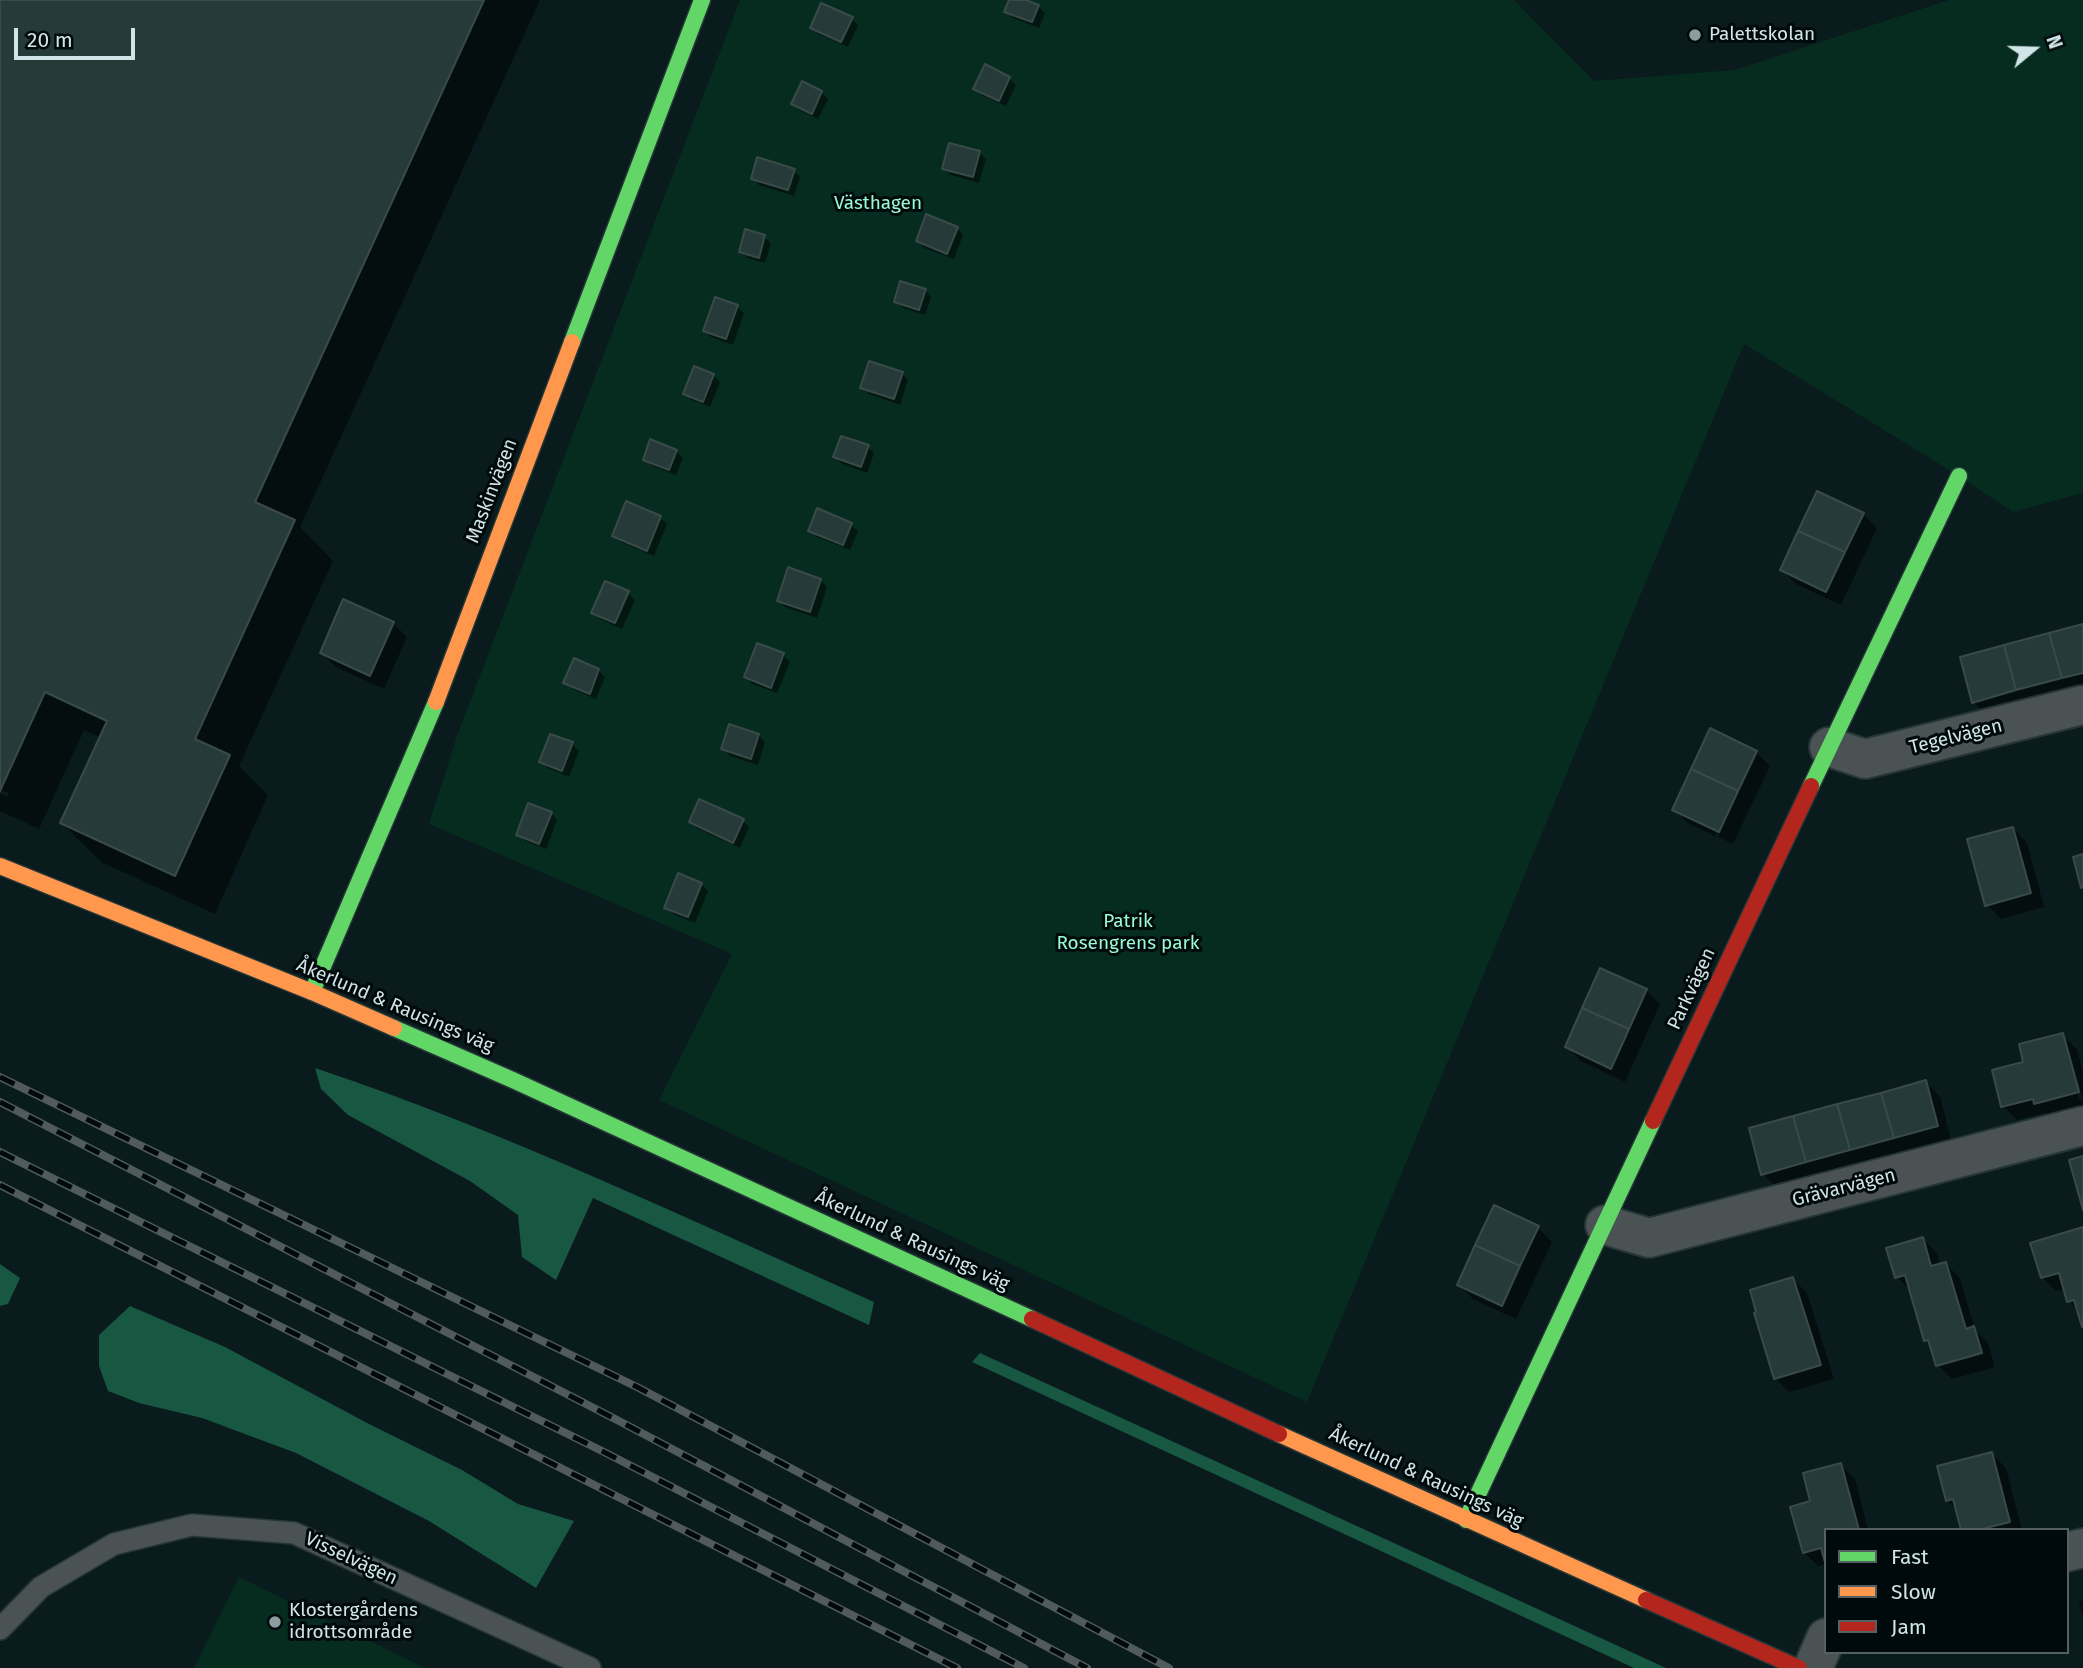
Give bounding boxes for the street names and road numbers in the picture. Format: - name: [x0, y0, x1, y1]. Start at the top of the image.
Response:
- street label: Maskinvägen: [462, 436, 522, 546]
- street label: Tegelvägen: [1907, 714, 2005, 760]
- street label: Parkvägen: [1663, 944, 1721, 1034]
- street label: Åkerlund & Rausings väg: [293, 954, 497, 1058]
- street label: Grävarvägen: [1790, 1164, 1898, 1212]
- street label: Åkerlund & Rausings väg: [811, 1186, 1013, 1296]
- street label: Åkerlund & Rausings väg: [1325, 1423, 1527, 1533]
- street label: Visselvägen: [301, 1528, 401, 1590]

